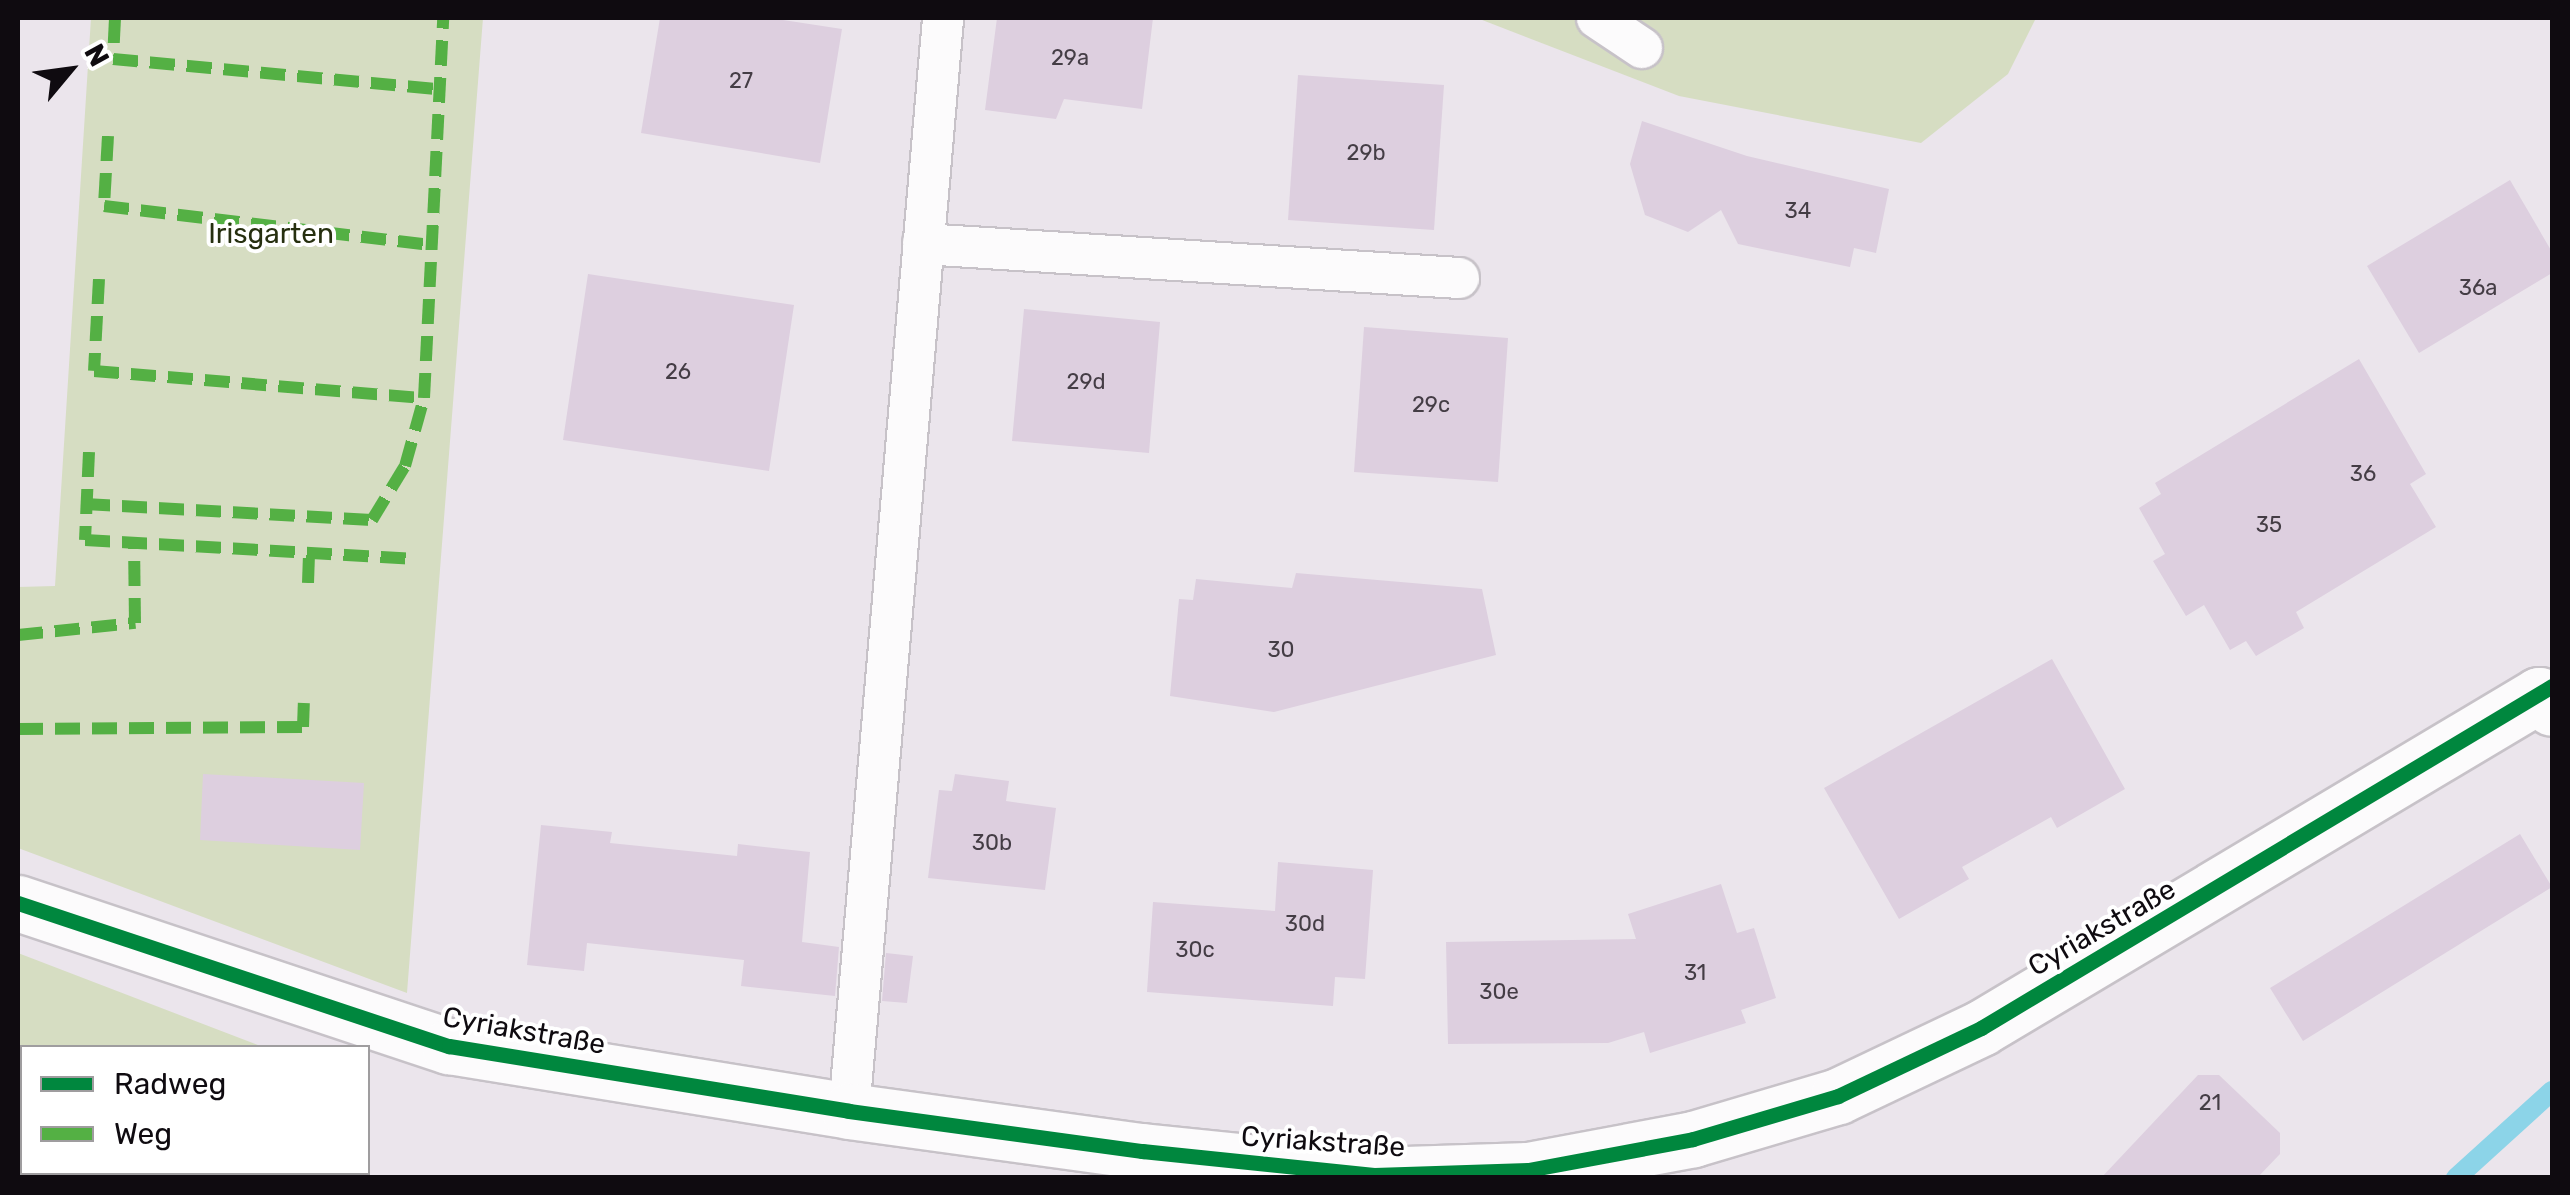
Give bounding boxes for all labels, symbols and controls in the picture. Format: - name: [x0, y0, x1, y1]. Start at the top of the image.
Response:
- north arrow: [20, 20, 120, 120]
- text: N: [77, 38, 116, 72]
- house number: 29a: [1051, 45, 1089, 71]
- house number: 27: [729, 68, 753, 94]
- house number: 29b: [1346, 140, 1386, 166]
- house number: 34: [1785, 198, 1811, 224]
- park label: Irisgarten: [208, 217, 334, 251]
- house number: 36a: [2459, 275, 2497, 301]
- house number: 26: [665, 359, 691, 385]
- house number: 29d: [1066, 369, 1106, 395]
- house number: 29c: [1412, 392, 1450, 418]
- house number: 36: [2350, 461, 2376, 487]
- house number: 35: [2256, 512, 2282, 538]
- house number: 30: [1267, 637, 1295, 663]
- house number: 30b: [972, 830, 1012, 856]
- street label: Cyriakstraße: [2022, 872, 2182, 984]
- house number: 30d: [1285, 911, 1325, 937]
- house number: 30c: [1175, 937, 1215, 963]
- house number: 31: [1684, 960, 1706, 986]
- house number: 30e: [1479, 979, 1519, 1005]
- street label: Cyriakstraße: [440, 1000, 608, 1062]
- legend: [20, 1045, 370, 1175]
- text: Radweg: [114, 1066, 226, 1102]
- house number: 21: [2199, 1090, 2221, 1116]
- text: Weg: [114, 1116, 172, 1152]
- street label: Cyriakstraße: [1240, 1120, 1406, 1164]

